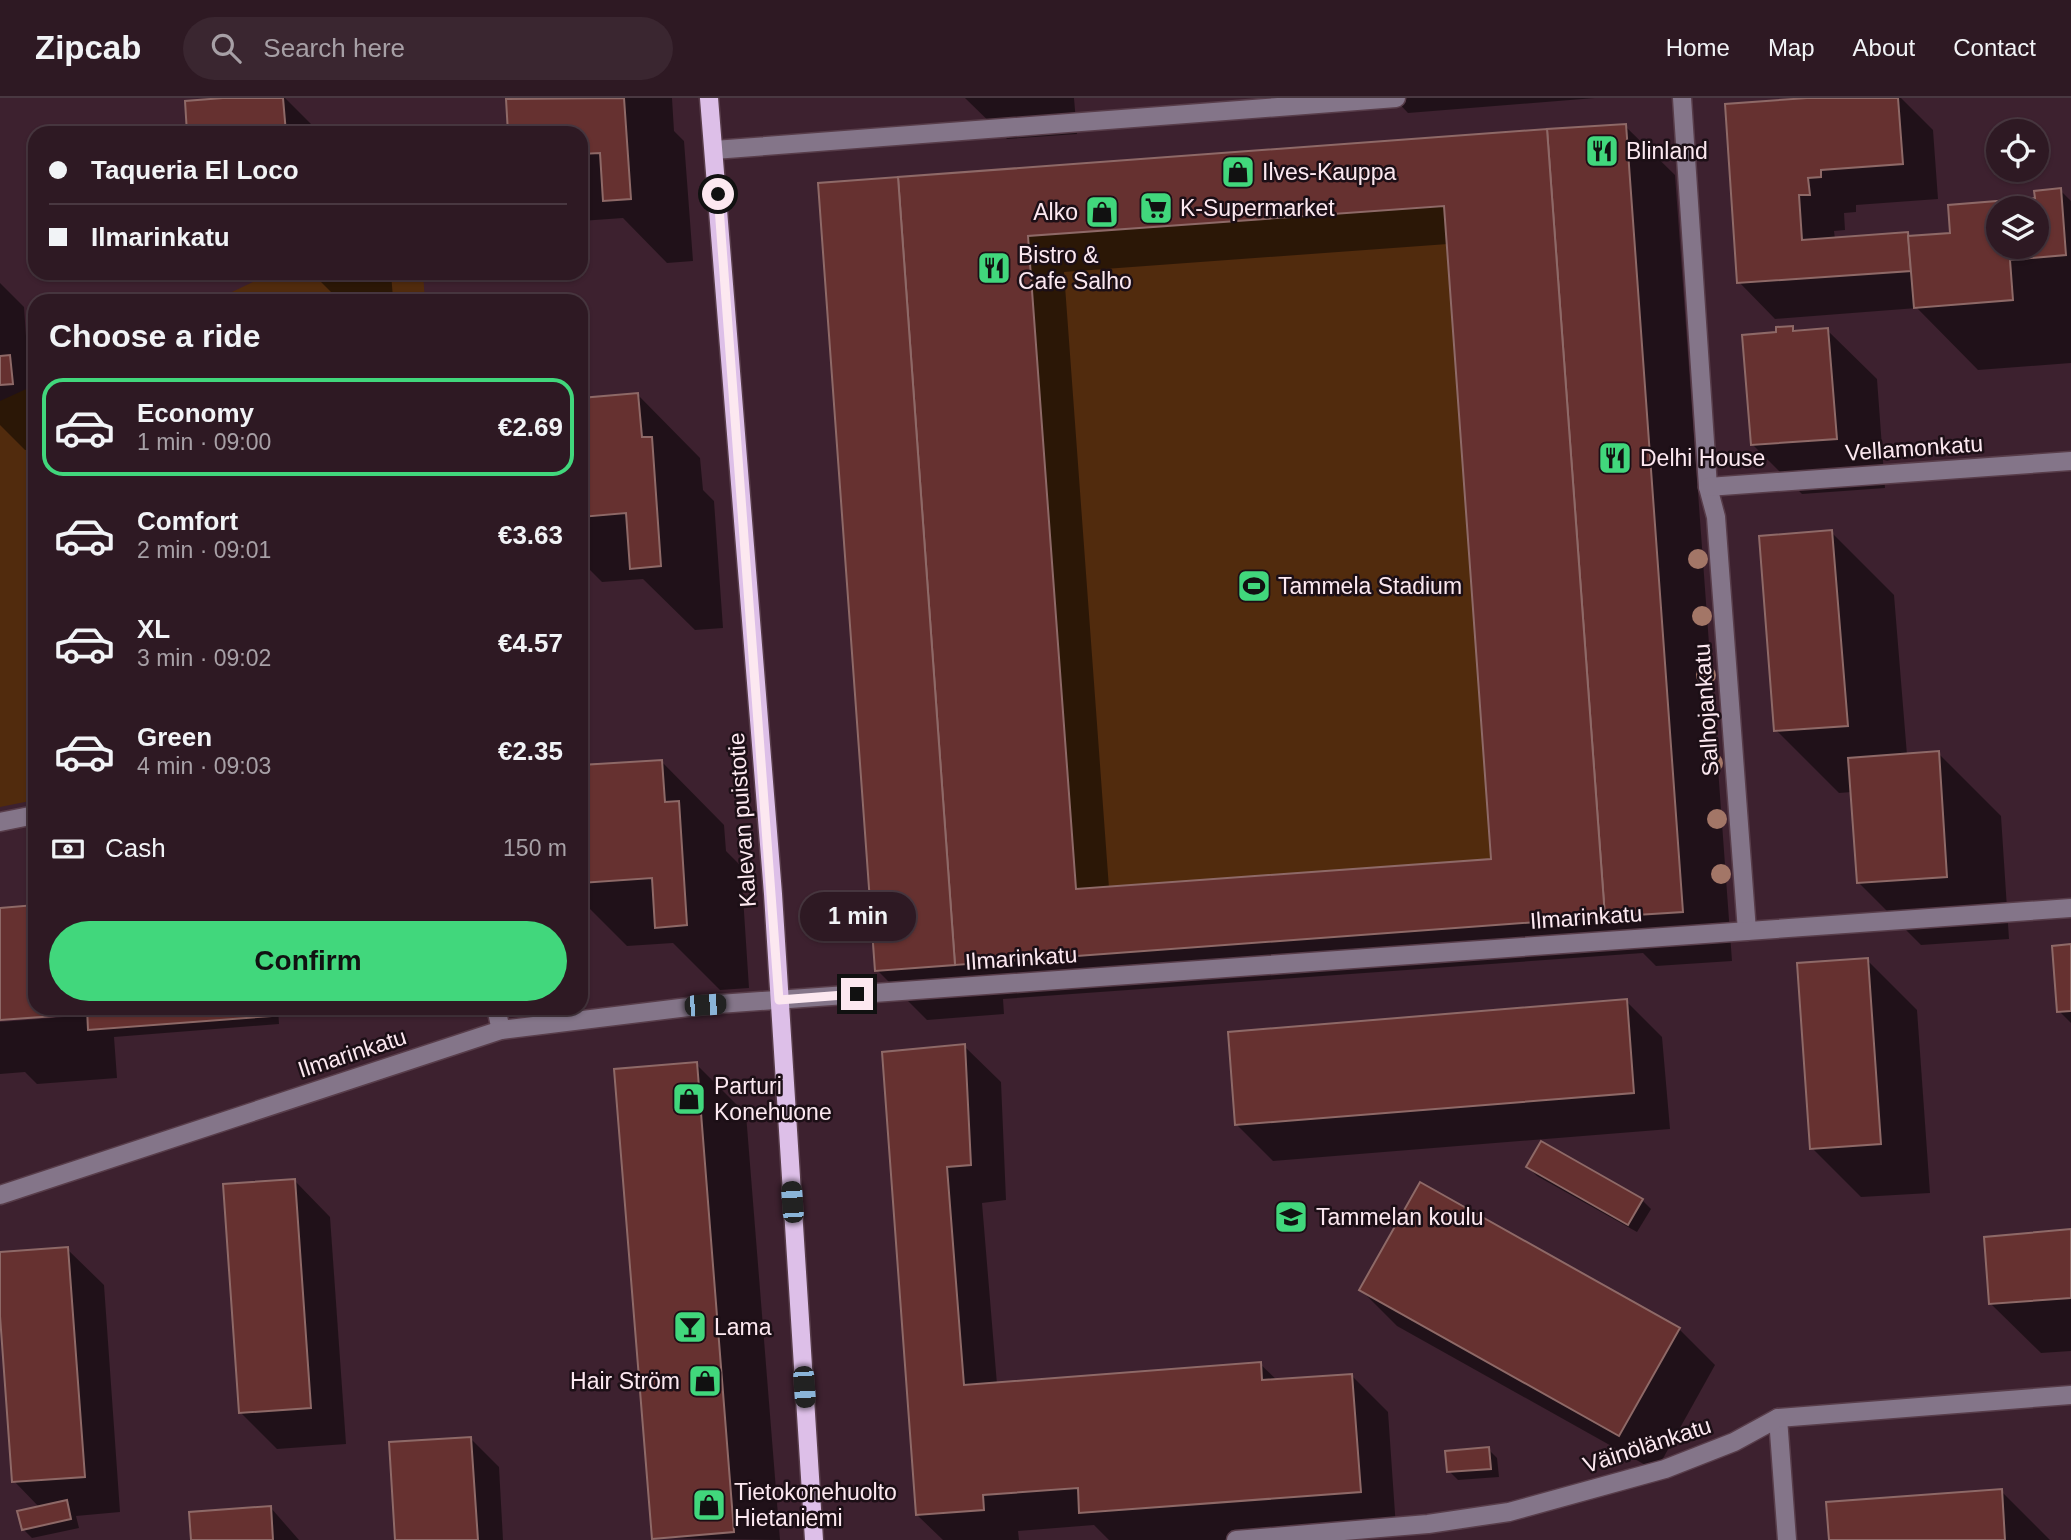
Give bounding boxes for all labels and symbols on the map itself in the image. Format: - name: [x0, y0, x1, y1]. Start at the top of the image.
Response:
- restaurant icon: Blinland: [1583, 132, 1621, 170]
- place label: Blinland: [1626, 138, 1708, 164]
- shop icon: Ilves-Kauppa: [1219, 153, 1257, 191]
- place label: Ilves-Kauppa: [1262, 159, 1396, 185]
- route start: [702, 178, 734, 210]
- supermarket icon: K-Supermarket: [1137, 189, 1175, 227]
- shop icon: Alko: [1083, 193, 1121, 231]
- place label: K-Supermarket: [1180, 195, 1335, 221]
- place label: Alko: [1033, 199, 1078, 225]
- place label: Bistro & Cafe Salho: [1018, 242, 1132, 294]
- restaurant icon: Bistro & Cafe Salho: [975, 249, 1013, 287]
- street label: Vellamonkatu: [1844, 430, 1984, 466]
- restaurant icon: Delhi House: [1596, 439, 1634, 477]
- place label: Delhi House: [1640, 445, 1765, 471]
- sports icon: Tammela Stadium: [1235, 567, 1273, 605]
- place label: Tammela Stadium: [1278, 573, 1462, 599]
- street label: Salhojankatu: [1688, 643, 1724, 777]
- street label: Kalevan puistotie: [723, 732, 761, 908]
- callout: 1 min: [799, 892, 915, 942]
- street label: Ilmarinkatu: [1529, 900, 1643, 934]
- street label: Ilmarinkatu: [964, 941, 1078, 975]
- route end: [841, 978, 873, 1010]
- car: [684, 993, 727, 1017]
- street label: Ilmarinkatu: [294, 1023, 410, 1083]
- place label: Parturi Konehuone: [714, 1073, 832, 1125]
- shop icon: Parturi Konehuone: [670, 1080, 708, 1118]
- car: [781, 1180, 804, 1224]
- school or university icon: Tammelan koulu: [1272, 1198, 1310, 1236]
- place label: Tammelan koulu: [1316, 1204, 1483, 1230]
- bar icon: Lama: [671, 1308, 709, 1346]
- place label: Lama: [714, 1314, 772, 1340]
- shop icon: Hair Ström: [686, 1362, 724, 1400]
- car: [793, 1365, 816, 1409]
- place label: Hair Ström: [570, 1368, 680, 1394]
- street label: Väinölänkatu: [1580, 1412, 1714, 1478]
- place label: Tietokonehuolto Hietaniemi: [734, 1479, 897, 1531]
- shop icon: Tietokonehuolto Hietaniemi: [690, 1486, 728, 1524]

